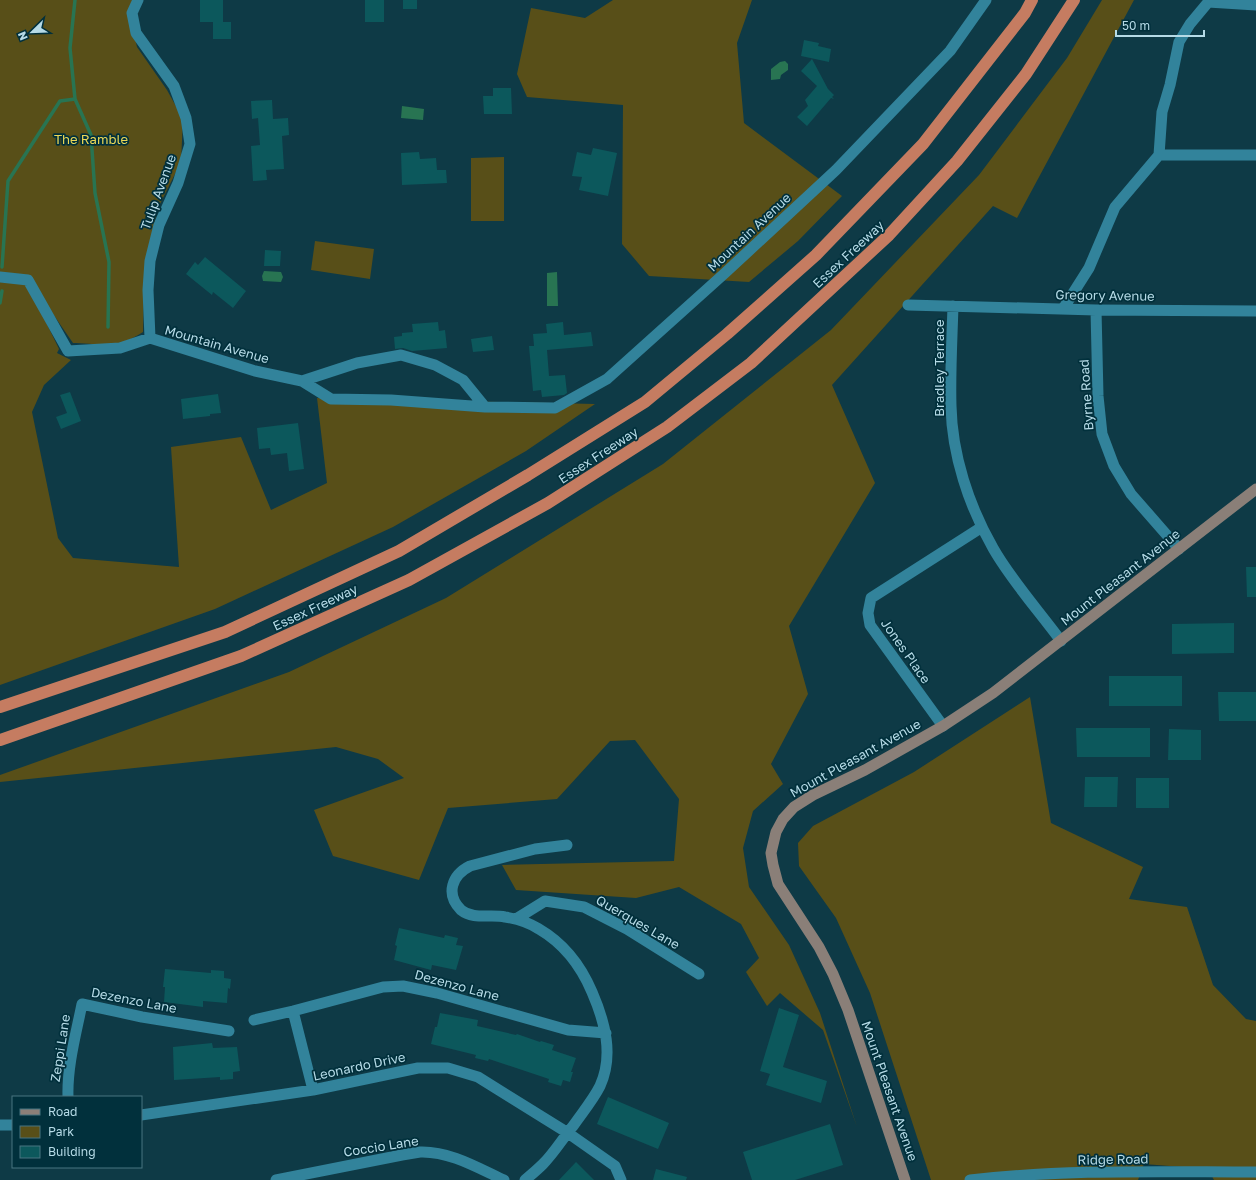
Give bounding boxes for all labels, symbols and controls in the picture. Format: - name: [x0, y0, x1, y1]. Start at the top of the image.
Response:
- north arrow: [12, 12, 52, 52]
- scale bar: [1116, 12, 1204, 38]
- text: 50 m: [1122, 18, 1150, 33]
- text: N: [15, 30, 30, 42]
- park label: The Ramble: [54, 131, 128, 147]
- street label: Tulip Avenue: [137, 152, 179, 232]
- street label: Mountain Avenue: [704, 189, 794, 275]
- street label: Essex Freeway: [809, 216, 887, 291]
- street label: Gregory Avenue: [1055, 286, 1155, 304]
- street label: Bradley Terrace: [931, 319, 947, 417]
- street label: Mountain Avenue: [163, 321, 271, 367]
- street label: Byrne Road: [1076, 359, 1096, 431]
- street label: Essex Freeway: [555, 423, 641, 487]
- street label: Mount Pleasant Avenue: [1057, 525, 1183, 629]
- street label: Essex Freeway: [270, 580, 361, 634]
- street label: Jones Place: [878, 616, 934, 686]
- street label: Mount Pleasant Avenue: [787, 715, 923, 801]
- street label: Querques Lane: [593, 892, 683, 952]
- street label: Dezenzo Lane: [413, 966, 501, 1004]
- street label: Dezenzo Lane: [90, 984, 178, 1016]
- street label: Zeppi Lane: [47, 1013, 73, 1083]
- street label: Mount Pleasant Avenue: [859, 1019, 921, 1163]
- street label: Leonardo Drive: [311, 1048, 407, 1084]
- legend: [12, 1096, 142, 1168]
- text: Road: [48, 1104, 77, 1119]
- text: Park: [48, 1124, 74, 1139]
- street label: Coccio Lane: [342, 1132, 420, 1160]
- text: Building: [48, 1144, 96, 1159]
- street label: Ridge Road: [1077, 1150, 1149, 1168]

